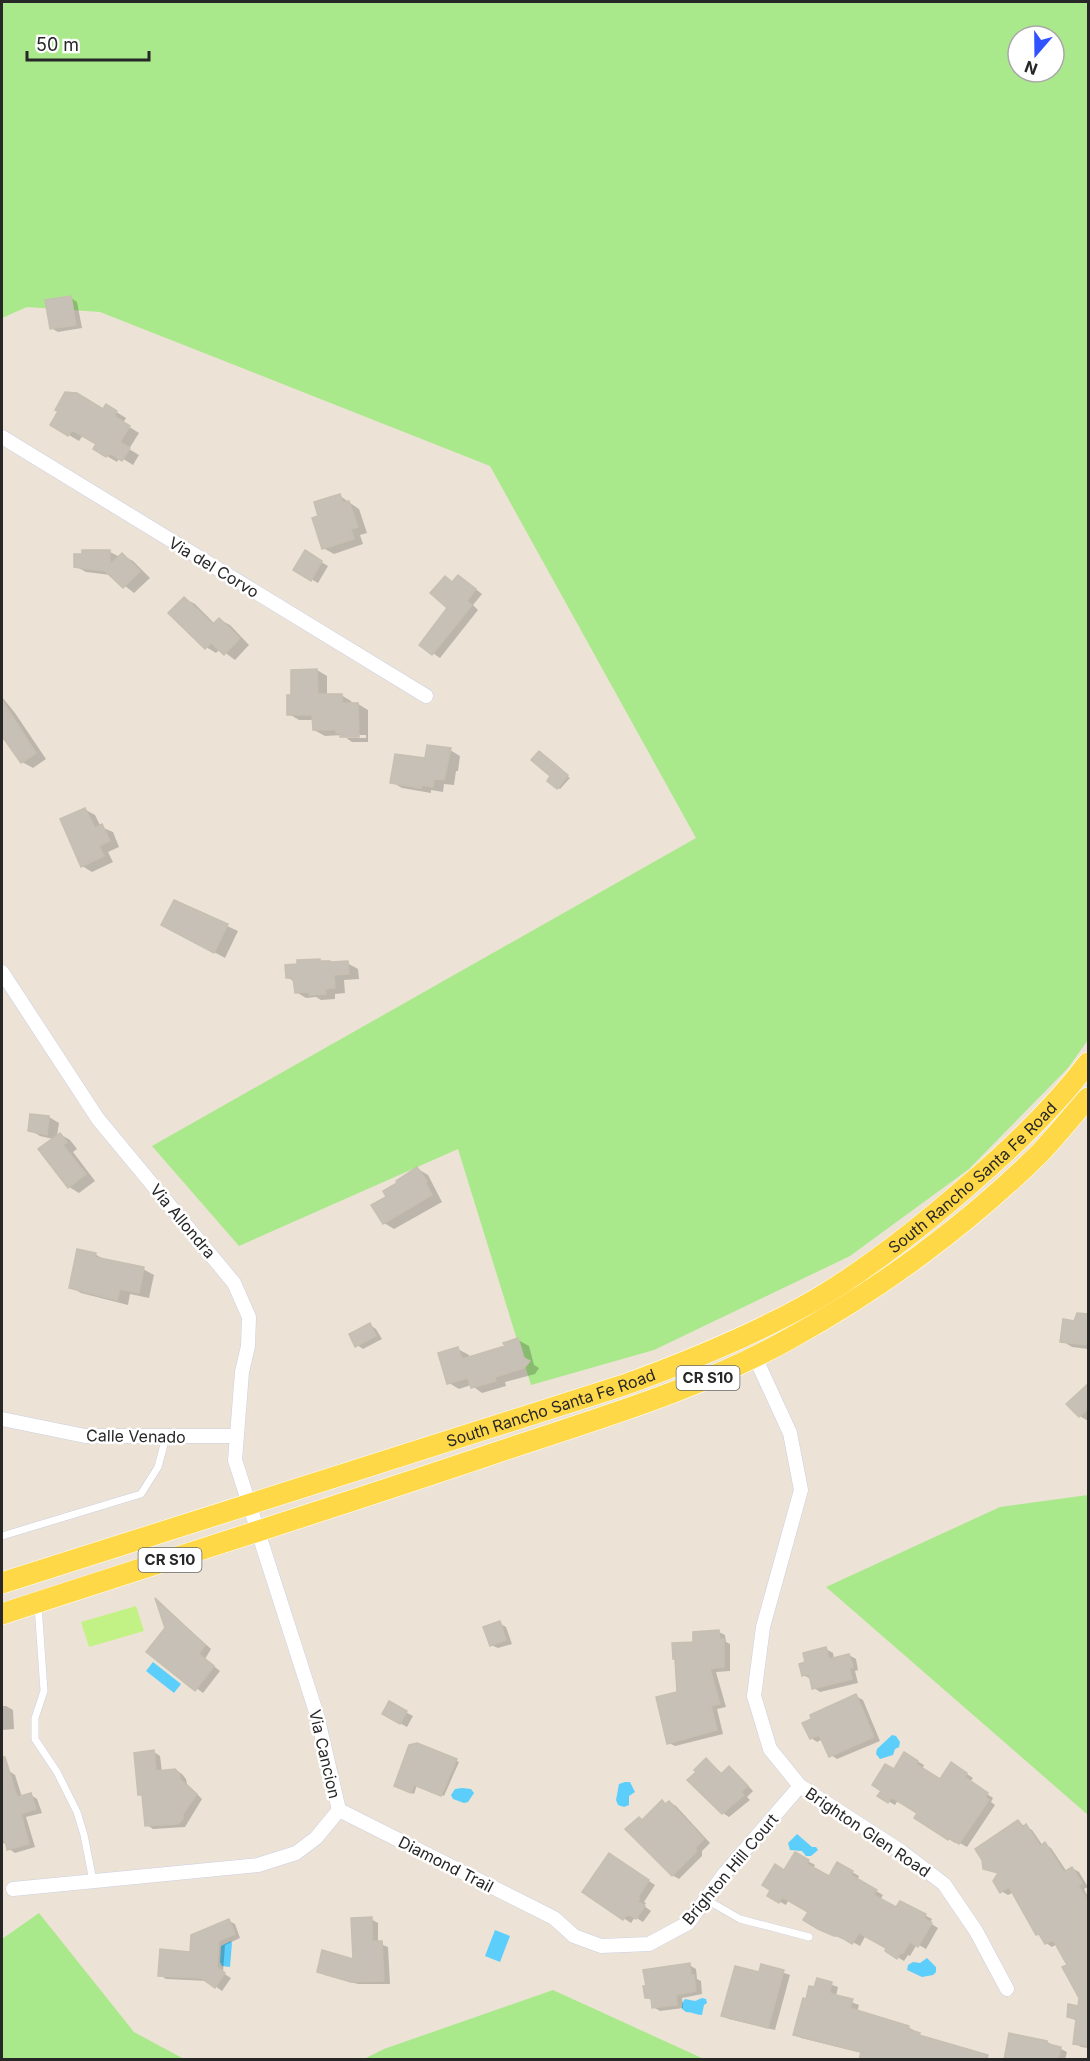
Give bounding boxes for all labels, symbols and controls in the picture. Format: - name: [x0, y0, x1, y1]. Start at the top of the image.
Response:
- scale bar: [27, 24, 148, 62]
- north arrow: [1006, 24, 1066, 84]
- text: 50 m: [36, 34, 79, 55]
- text: N: [1022, 57, 1040, 80]
- street label: Via del Corvo: [165, 532, 263, 602]
- street label: South Rancho Santa Fe Road: [884, 1098, 1061, 1257]
- street label: Via Allondra: [146, 1180, 220, 1262]
- street label: South Rancho Santa Fe Road: [444, 1364, 658, 1451]
- road number: CR S10: [676, 1366, 740, 1390]
- street label: Calle Venado: [86, 1425, 186, 1447]
- road number: CR S10: [138, 1548, 201, 1572]
- street label: Via Cancion: [305, 1708, 345, 1800]
- street label: Brighton Glen Road: [802, 1783, 934, 1881]
- street label: Brighton Hill Court: [678, 1809, 782, 1929]
- street label: Diamond Trail: [395, 1831, 497, 1897]

